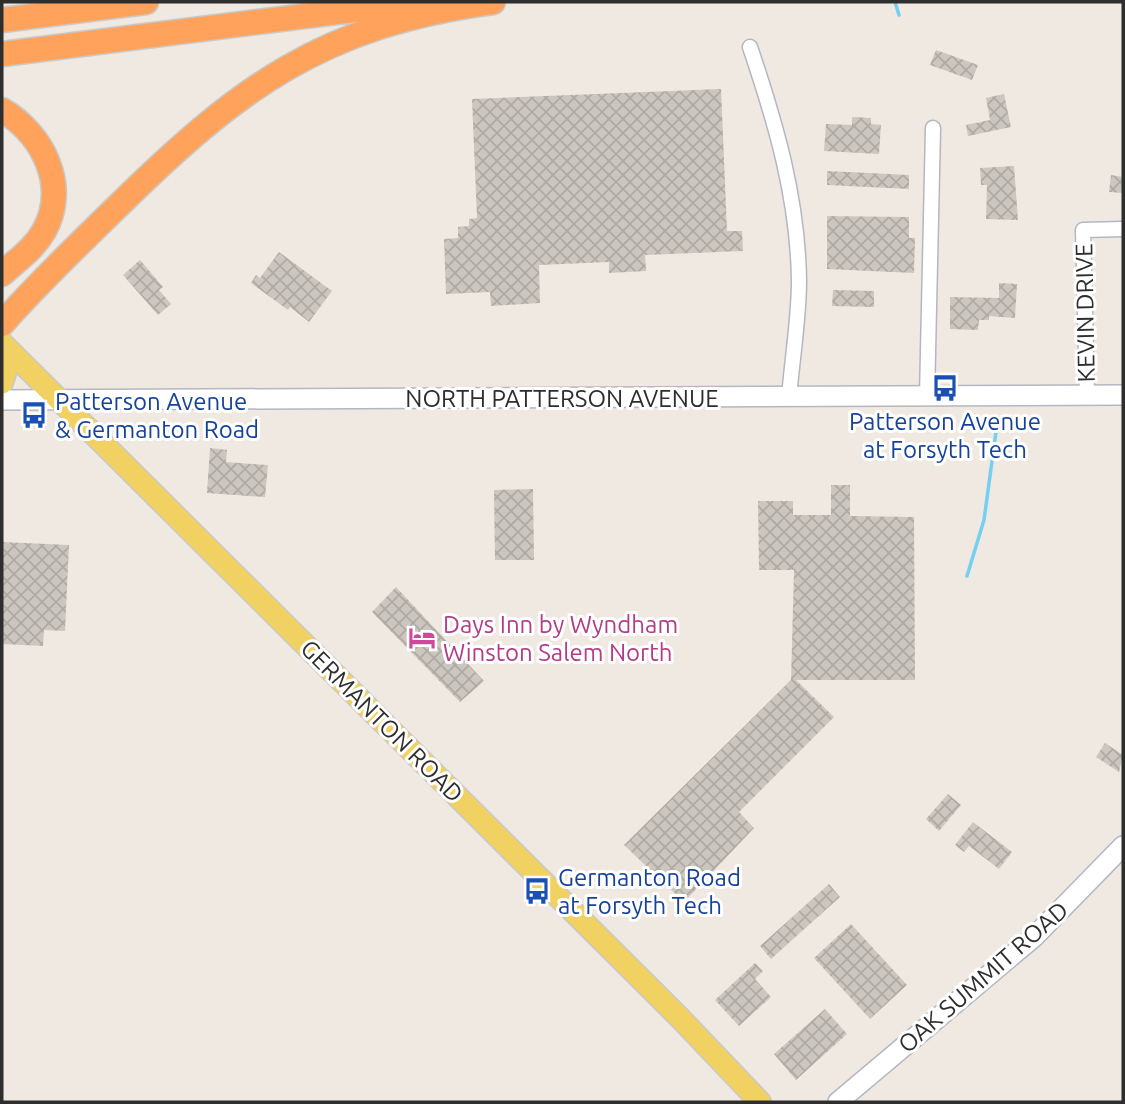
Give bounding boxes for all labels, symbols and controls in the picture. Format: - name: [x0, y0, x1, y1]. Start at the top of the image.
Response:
- street label: KEVIN DRIVE: [1070, 243, 1100, 383]
- bus stop icon: Patterson Avenue at Forsyth Tech: [930, 373, 960, 403]
- street label: NORTH PATTERSON AVENUE: [405, 385, 719, 412]
- place label: Patterson Avenue & Germanton Road: [55, 388, 259, 443]
- bus stop icon: Patterson Avenue & Germanton Road: [19, 400, 49, 430]
- place label: Patterson Avenue at Forsyth Tech: [849, 408, 1041, 463]
- place label: Days Inn by Wyndham Winston Salem North: [443, 611, 678, 666]
- hotel icon: Days Inn by Wyndham Winston Salem North: [407, 623, 437, 653]
- street label: GERMANTON ROAD: [295, 634, 469, 808]
- place label: Germanton Road at Forsyth Tech: [558, 864, 741, 919]
- bus stop icon: Germanton Road at Forsyth Tech: [522, 876, 552, 906]
- street label: OAK SUMMIT ROAD: [893, 896, 1073, 1058]

